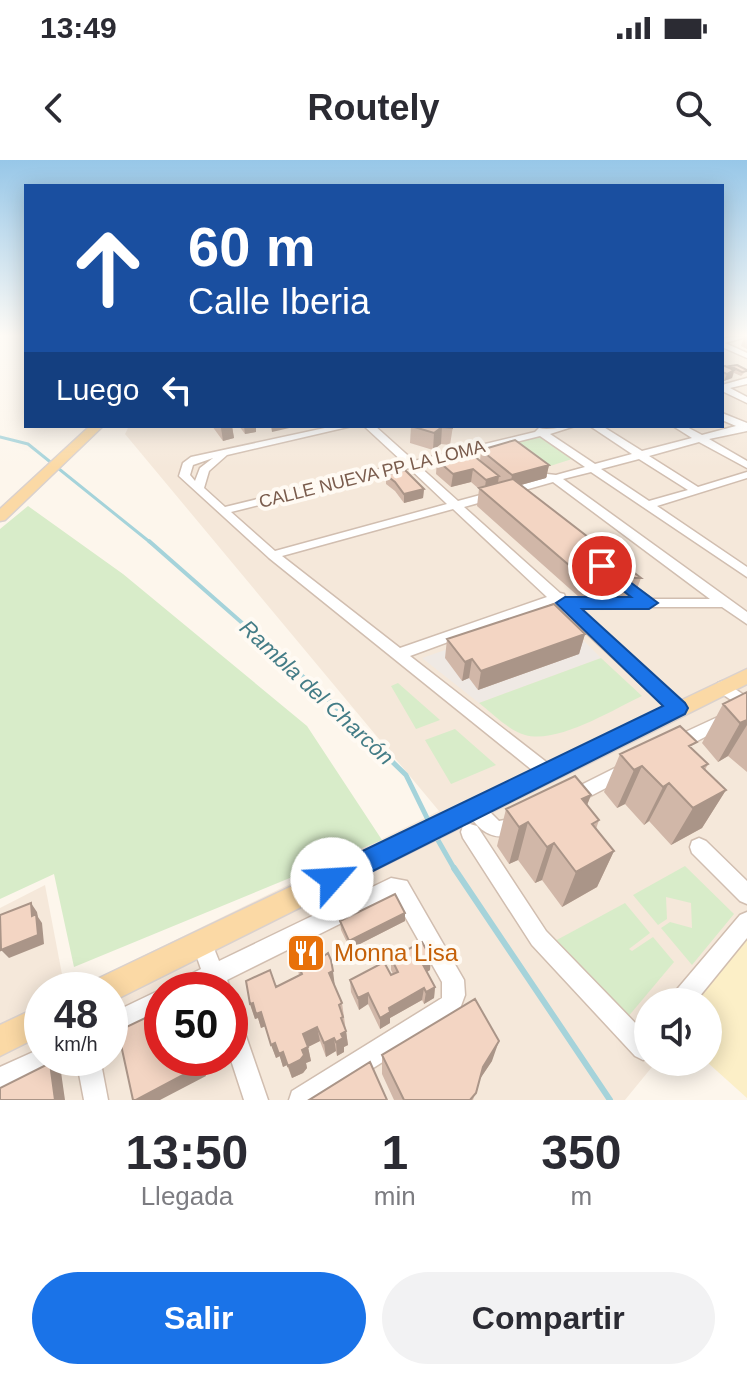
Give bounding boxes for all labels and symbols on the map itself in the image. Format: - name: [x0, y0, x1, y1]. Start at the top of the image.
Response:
- street label: CALLE NUEVA PP LA LOMA: [257, 436, 487, 512]
- pin: [568, 532, 636, 600]
- water label: Rambla del Charcón: [235, 615, 399, 770]
- position arrow: [290, 837, 374, 921]
- restaurant icon: Monna Lisa: [285, 932, 327, 974]
- place label: Monna Lisa: [334, 939, 459, 966]
- speed limit sign: 50: [144, 972, 248, 1076]

